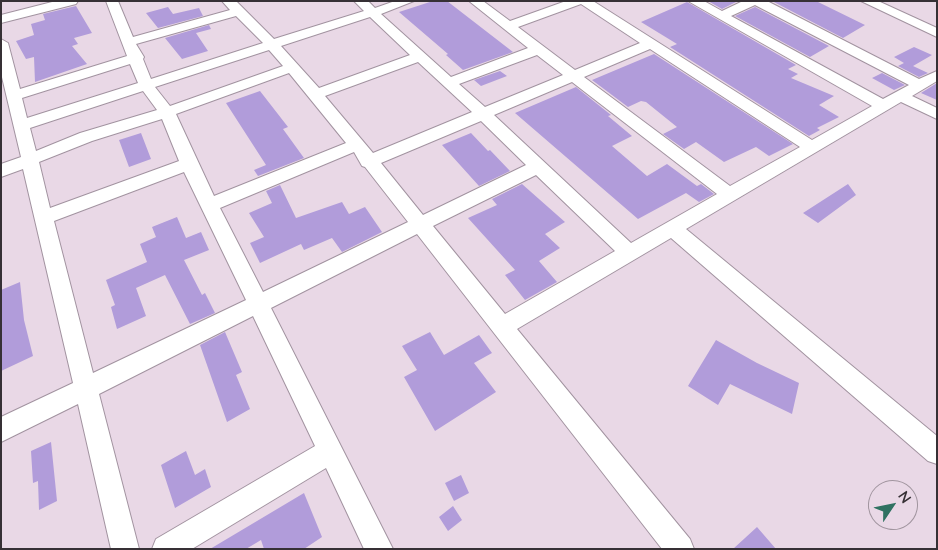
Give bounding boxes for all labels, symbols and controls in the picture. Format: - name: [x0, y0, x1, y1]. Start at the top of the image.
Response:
- north arrow: [868, 480, 918, 530]
- text: N: [895, 488, 915, 506]

